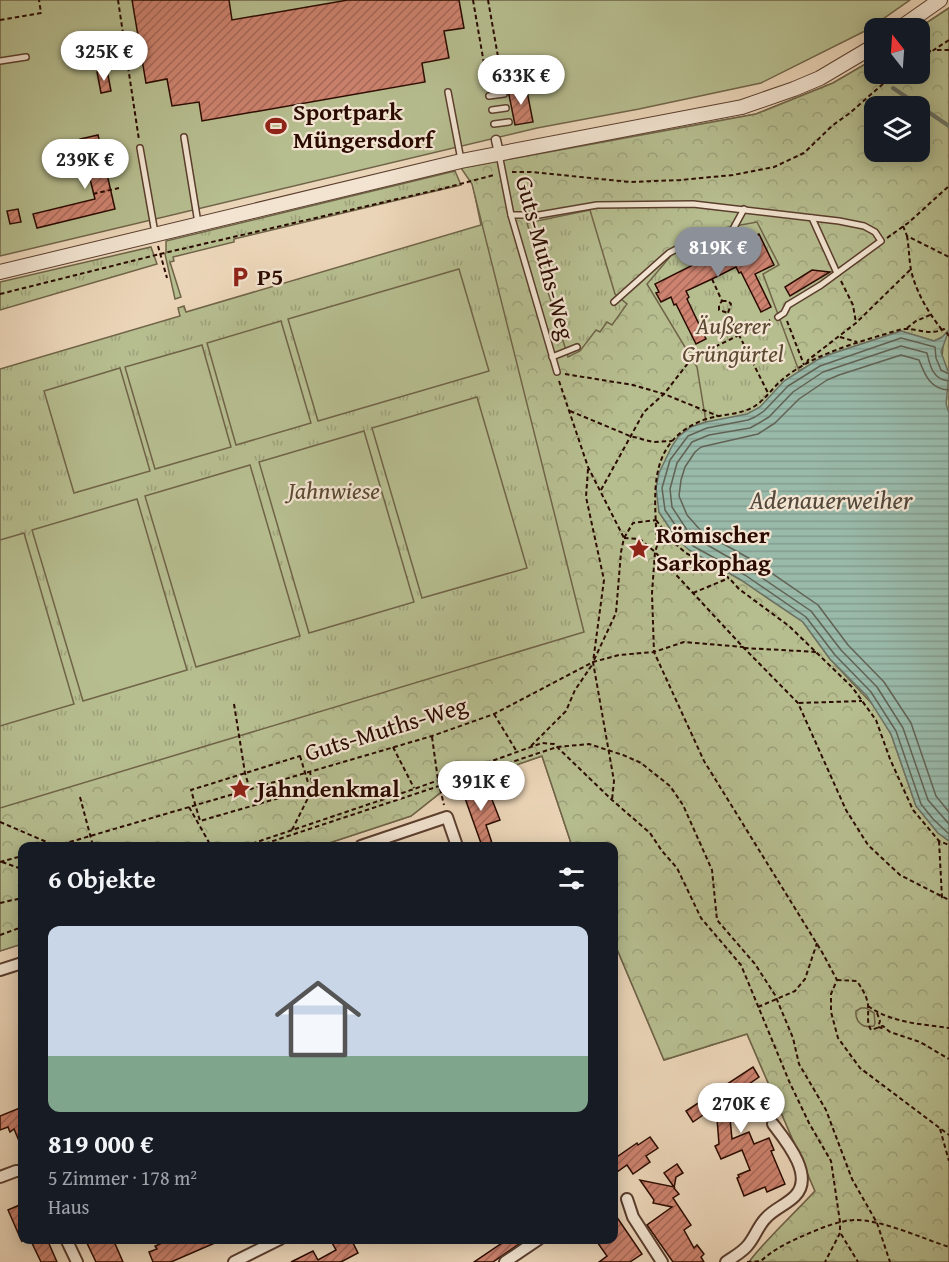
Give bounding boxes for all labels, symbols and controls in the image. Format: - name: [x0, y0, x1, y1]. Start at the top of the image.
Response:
- north arrow: [864, 18, 930, 84]
- map controls: [864, 18, 930, 162]
- pin: 325K €: [55, 31, 153, 82]
- text: 325K €: [75, 36, 133, 65]
- pin: 633K €: [472, 55, 570, 106]
- text: 633K €: [492, 60, 550, 89]
- place label: Sportpark Müngersdorf: [293, 94, 436, 157]
- button: layers: [864, 96, 930, 162]
- sports icon: Sportpark Müngersdorf: [264, 114, 288, 138]
- pin: 239K €: [36, 139, 134, 190]
- text: 239K €: [56, 144, 114, 173]
- street label: Guts-Muths-Weg: [507, 172, 584, 344]
- pin: 819K €: [669, 227, 767, 278]
- text: 819K €: [689, 232, 747, 261]
- place label: P5: [257, 259, 283, 294]
- parking icon: P5: [228, 265, 252, 289]
- park label: Äußerer Grüngürtel: [682, 308, 784, 371]
- park label: Jahnwiese: [284, 473, 380, 508]
- water label: Adenauerweiher: [748, 480, 914, 519]
- place label: Römischer Sarkophag: [656, 517, 771, 580]
- place icon: Römischer Sarkophag: [627, 537, 651, 561]
- street label: Guts-Muths-Weg: [300, 687, 472, 770]
- pin: 391K €: [432, 761, 530, 812]
- text: 391K €: [452, 766, 510, 795]
- place label: Jahndenkmal: [253, 771, 400, 806]
- place icon: Jahndenkmal: [228, 777, 252, 801]
- text: 6 Objekte: [48, 859, 156, 898]
- icon: filters: [555, 862, 588, 895]
- icon: home: [264, 965, 372, 1073]
- pin: 270K €: [692, 1083, 790, 1134]
- text: 270K €: [712, 1088, 770, 1117]
- text: 819 000 €: [48, 1124, 154, 1163]
- text: 5 Zimmer · 178 m²: [48, 1163, 197, 1192]
- text: Haus: [48, 1192, 89, 1221]

